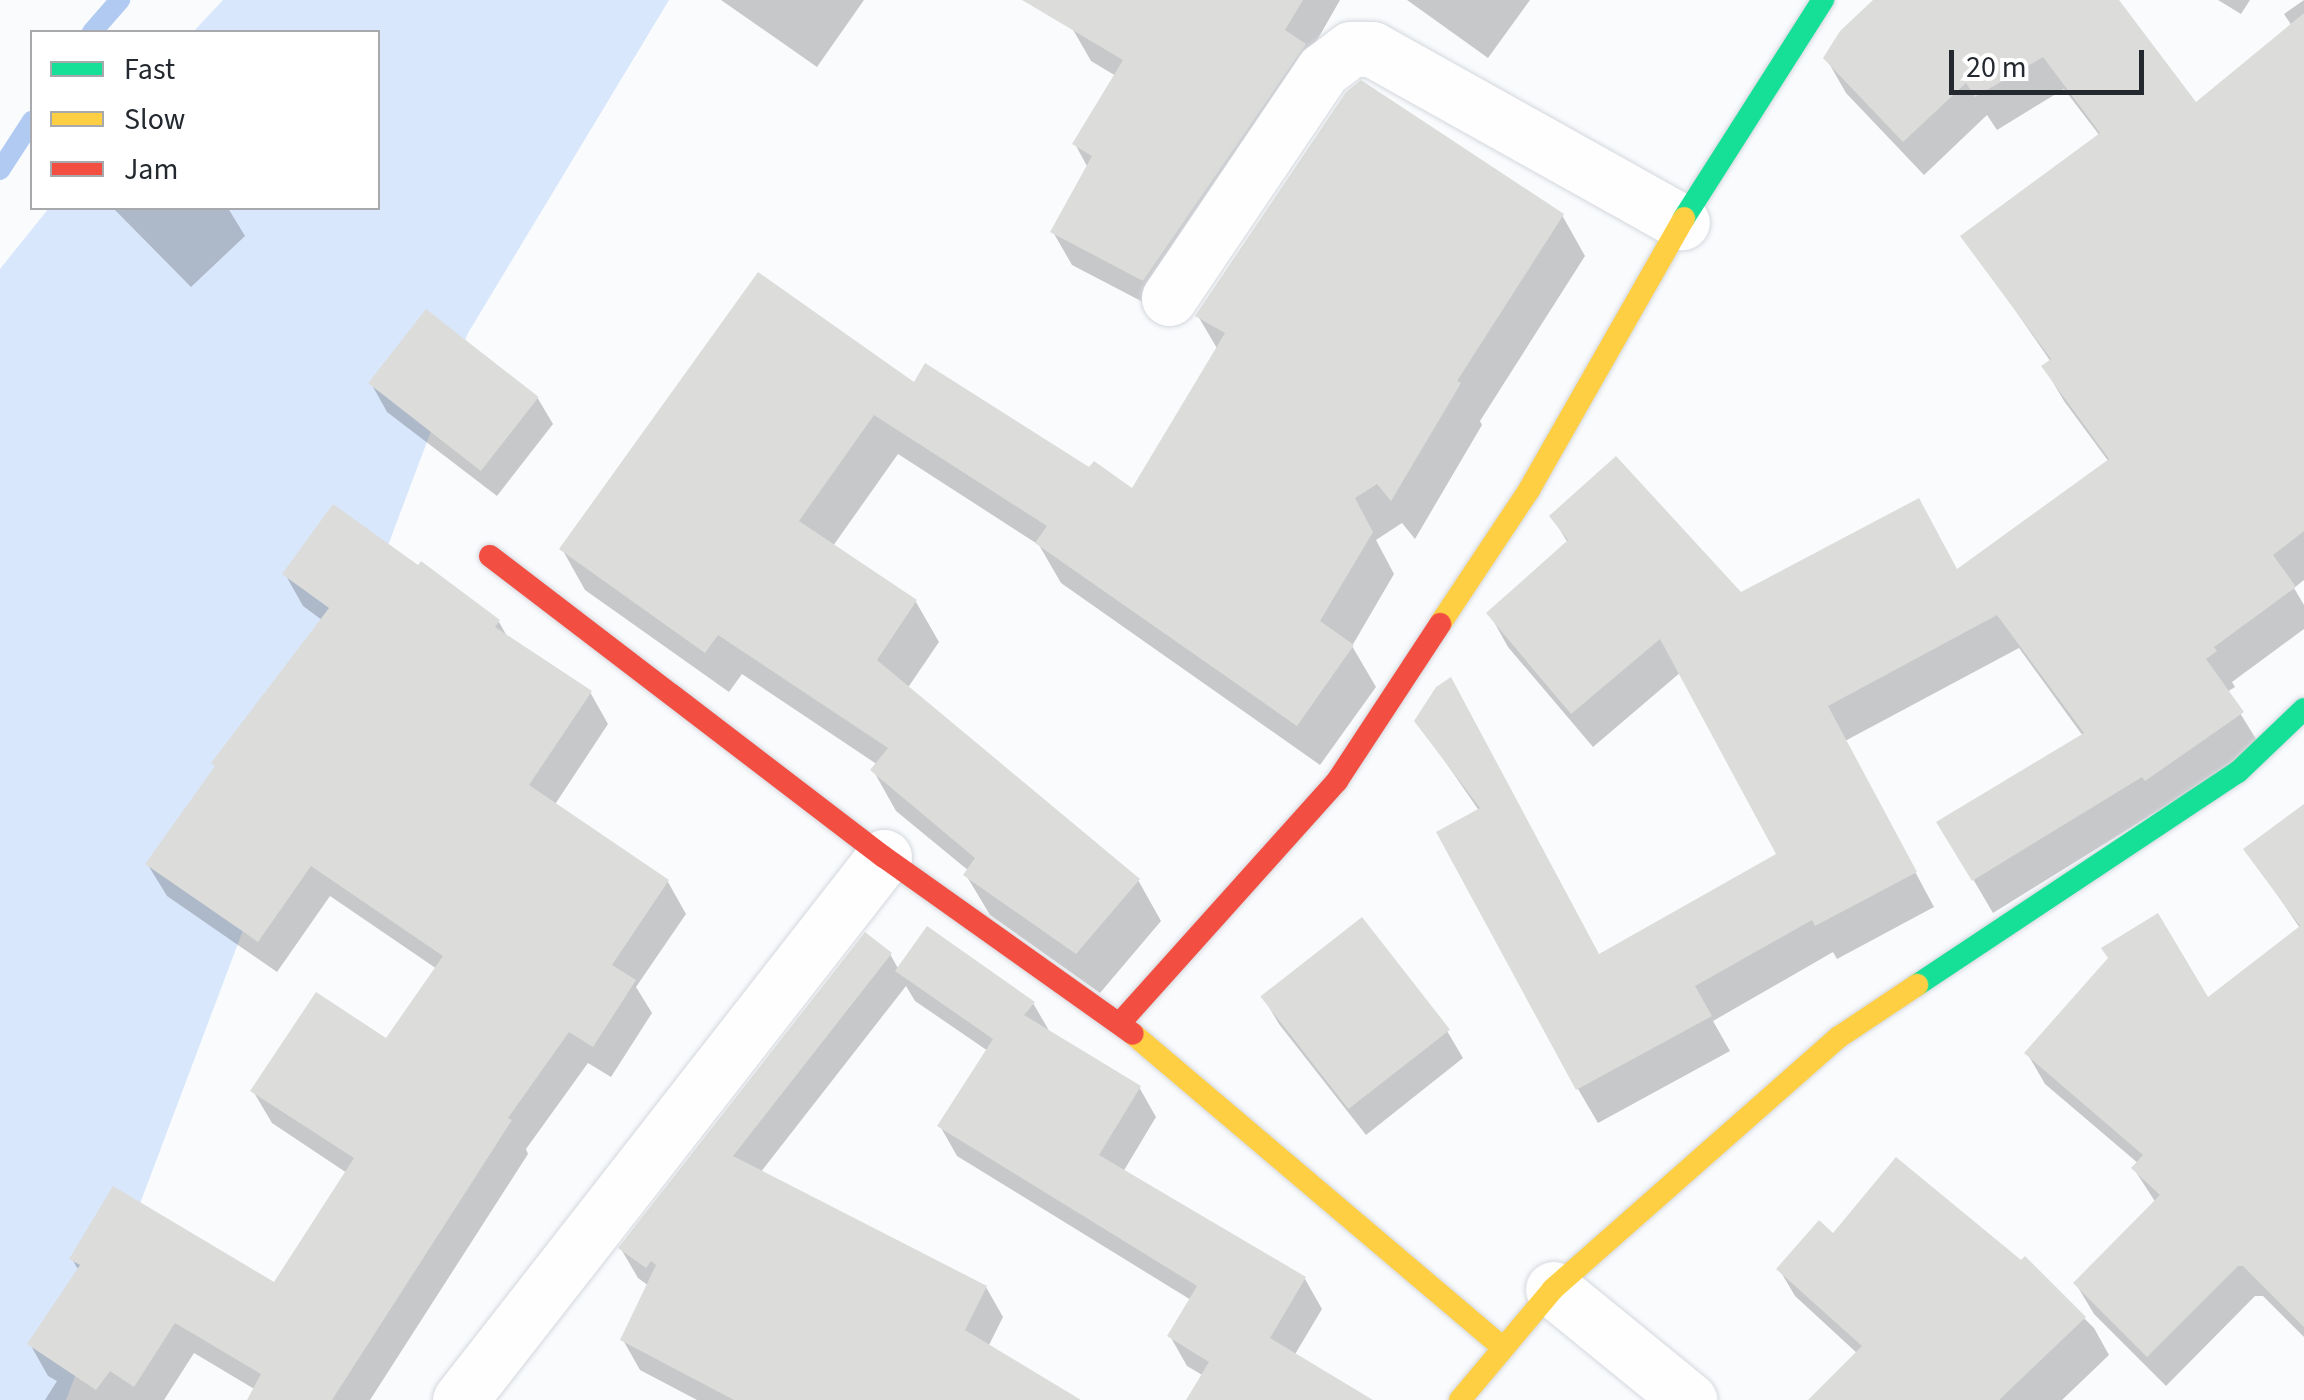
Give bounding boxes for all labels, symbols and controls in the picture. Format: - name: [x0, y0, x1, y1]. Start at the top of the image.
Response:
- legend: [30, 30, 380, 210]
- scale bar: [1954, 30, 2149, 92]
- text: 20 m: [1966, 46, 2027, 89]
- text: Fast: [124, 48, 175, 91]
- text: Slow: [124, 98, 185, 141]
- text: Jam: [124, 148, 178, 191]

